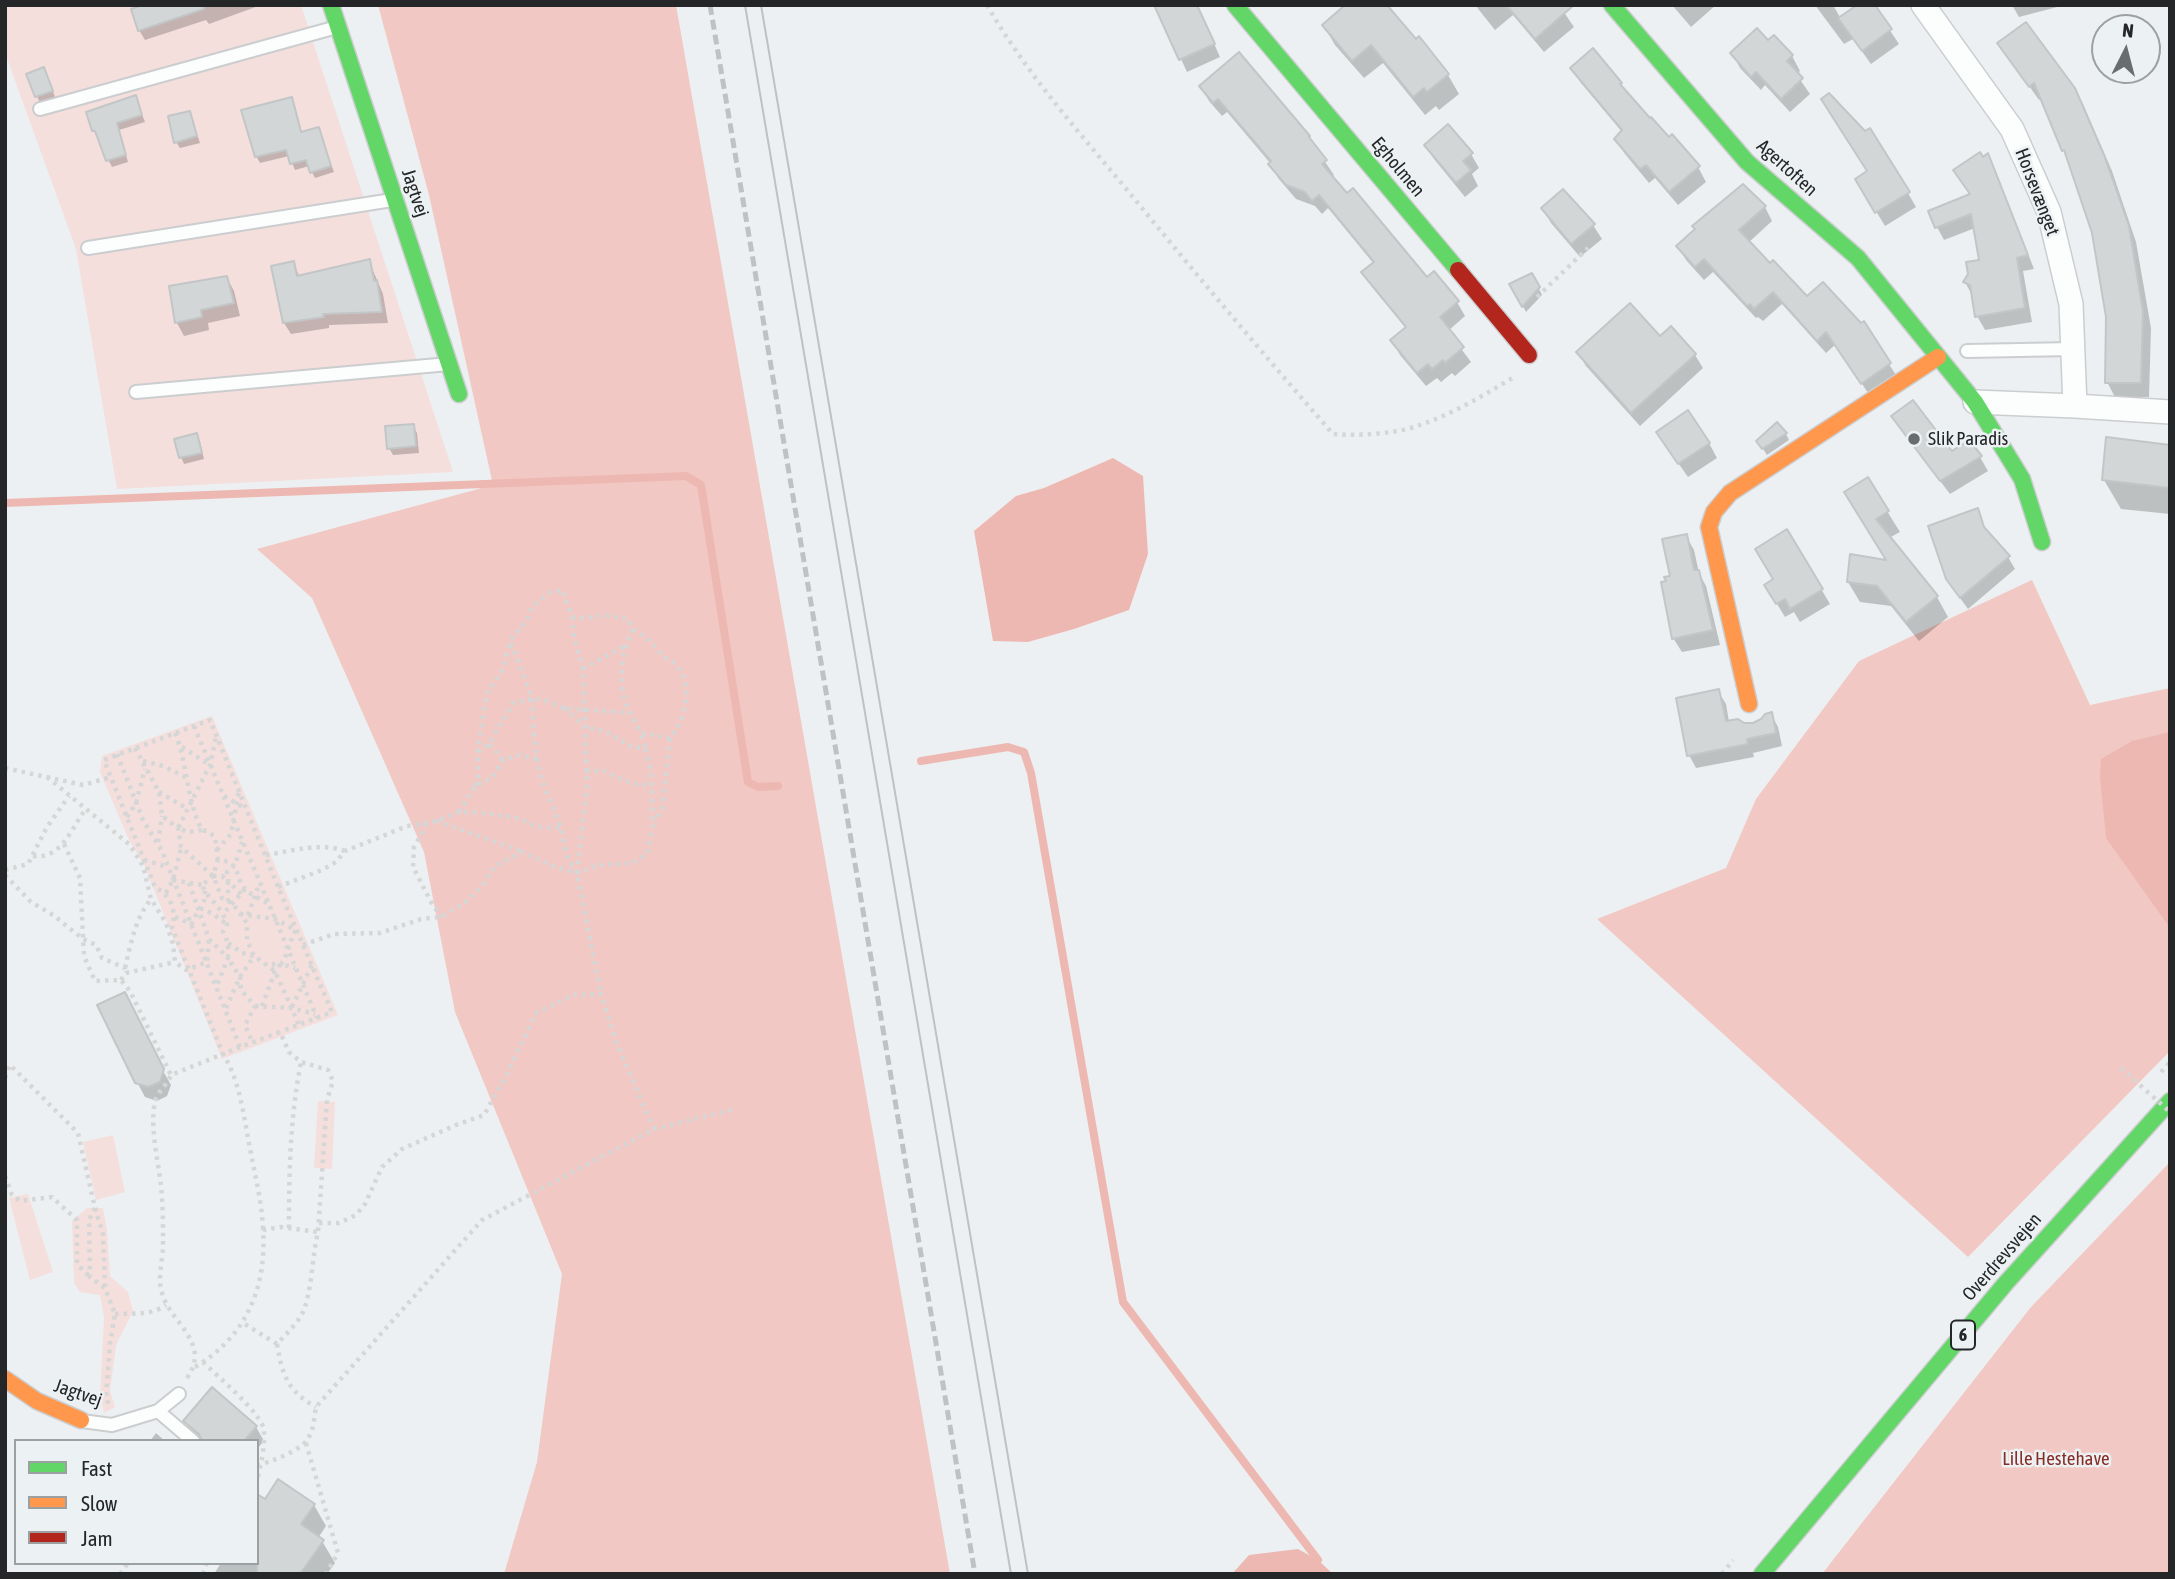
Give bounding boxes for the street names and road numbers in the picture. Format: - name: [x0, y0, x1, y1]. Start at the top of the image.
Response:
- street label: Egholmen: [1366, 132, 1430, 202]
- street label: Agertoften: [1752, 135, 1822, 201]
- street label: Horsevænget: [2010, 145, 2064, 239]
- street label: Jagtvej: [397, 166, 433, 220]
- street label: Overdrevsvejen: [1958, 1208, 2046, 1306]
- road number: 6: [1951, 1320, 1975, 1350]
- street label: Jagtvej: [51, 1374, 105, 1412]

